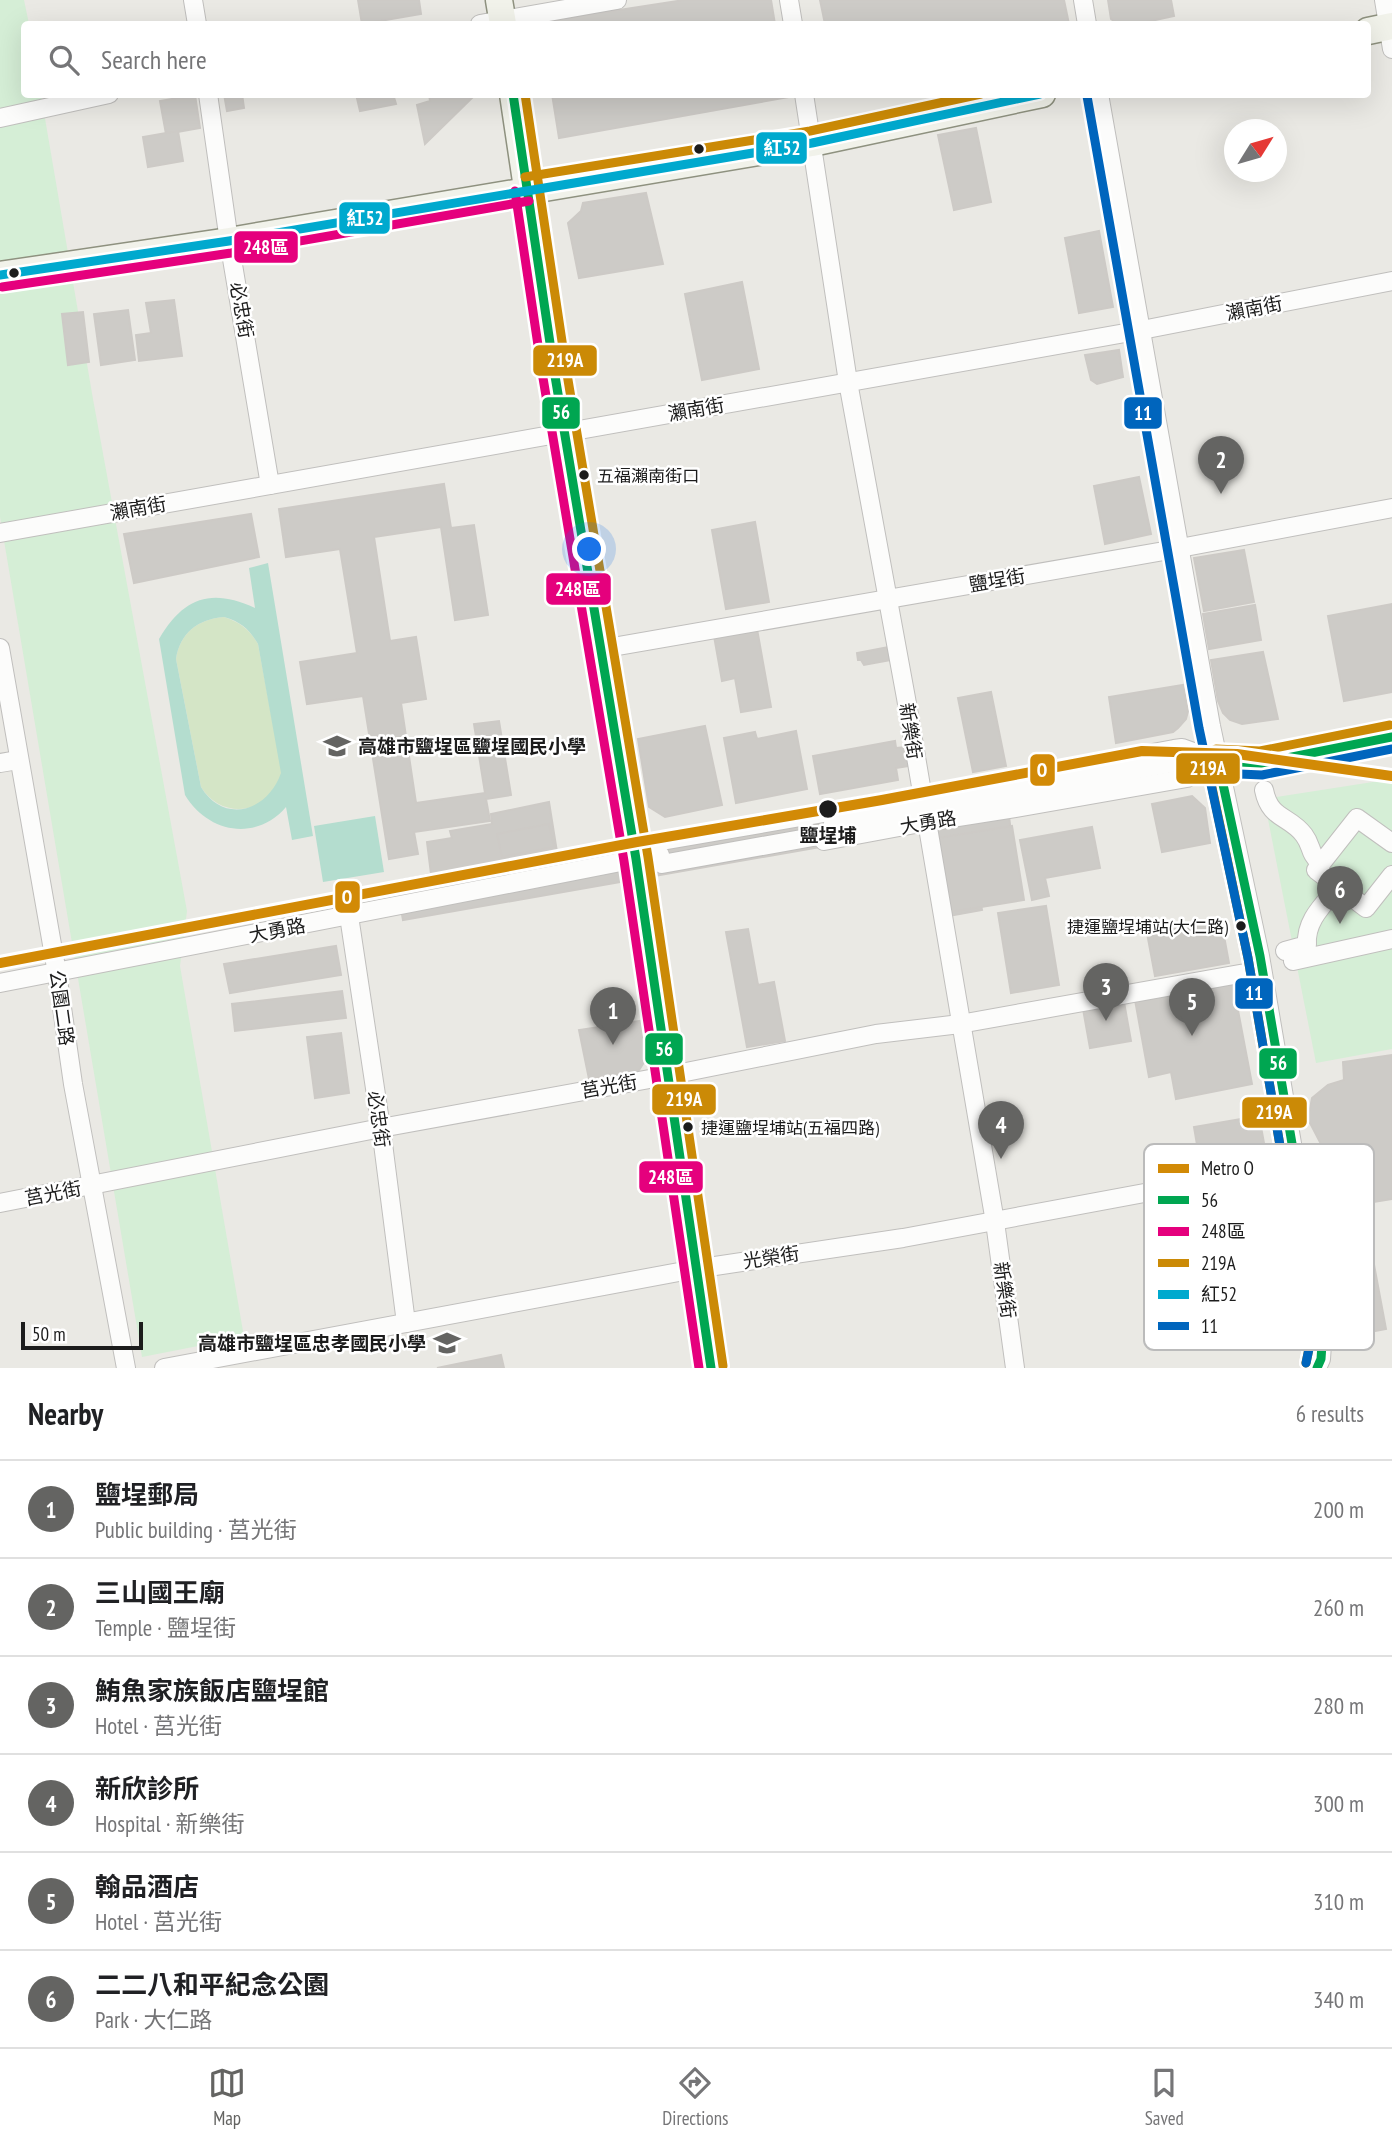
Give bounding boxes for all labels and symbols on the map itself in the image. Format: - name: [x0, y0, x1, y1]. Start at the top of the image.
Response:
- north arrow: [1224, 119, 1287, 182]
- line badge: 紅52: [755, 131, 808, 165]
- text: 紅52: [763, 136, 801, 160]
- unlabelled marker: [692, 142, 706, 156]
- line badge: 紅52: [338, 201, 391, 235]
- text: 紅52: [346, 206, 384, 230]
- line badge: 248區: [233, 230, 299, 264]
- text: 248區: [243, 235, 289, 259]
- unlabelled marker: [7, 266, 21, 280]
- street label: 必忠街: [225, 280, 259, 340]
- street label: 瀨南街: [1224, 291, 1284, 325]
- line badge: 219A: [532, 344, 598, 377]
- text: 219A: [547, 348, 584, 372]
- street label: 瀨南街: [666, 392, 726, 426]
- line badge: 56: [541, 396, 581, 430]
- line badge: 11: [1123, 396, 1163, 430]
- text: 56: [552, 400, 570, 424]
- text: 11: [1134, 401, 1152, 425]
- pin: 2: [1198, 436, 1244, 494]
- place label: 五福瀨南街口: [597, 465, 699, 487]
- marker: 五福瀨南街口: [577, 468, 591, 482]
- street label: 瀨南街: [108, 491, 168, 525]
- your location: [572, 532, 606, 566]
- street label: 鹽埕街: [967, 563, 1027, 597]
- line badge: 248區: [545, 572, 612, 606]
- text: 248區: [555, 577, 601, 601]
- street label: 新樂街: [895, 701, 927, 761]
- school or university icon: 高雄市鹽埕區鹽埕國民小學: [322, 731, 352, 761]
- place label: 高雄市鹽埕區鹽埕國民小學: [358, 734, 586, 758]
- line badge: 219A: [1175, 752, 1241, 785]
- line badge: O: [1029, 753, 1056, 787]
- text: 219A: [1190, 756, 1227, 780]
- text: O: [1037, 758, 1047, 782]
- marker: 鹽埕埔: [817, 798, 839, 820]
- street label: 大勇路: [898, 805, 958, 839]
- place label: 鹽埕埔: [799, 823, 857, 847]
- pin: 6: [1317, 866, 1363, 924]
- line badge: O: [334, 880, 361, 914]
- text: O: [342, 885, 352, 909]
- street label: 大勇路: [247, 913, 307, 947]
- place label: 捷運鹽埕埔站(大仁路): [1067, 916, 1228, 938]
- marker: 捷運鹽埕埔站(大仁路): [1234, 919, 1248, 933]
- pin: 3: [1083, 963, 1129, 1021]
- street label: 公園二路: [45, 969, 79, 1047]
- line badge: 11: [1234, 977, 1274, 1010]
- pin: 5: [1169, 978, 1215, 1036]
- text: 11: [1245, 981, 1263, 1005]
- pin: 1: [590, 987, 636, 1045]
- line badge: 56: [644, 1032, 684, 1066]
- text: 56: [655, 1037, 673, 1061]
- line badge: 56: [1258, 1047, 1298, 1080]
- text: 56: [1269, 1051, 1287, 1075]
- street label: 莒光街: [579, 1069, 639, 1103]
- line badge: 219A: [651, 1083, 717, 1116]
- text: 219A: [666, 1087, 703, 1111]
- street label: 必忠街: [363, 1089, 395, 1149]
- line badge: 219A: [1241, 1096, 1308, 1129]
- text: 219A: [1256, 1100, 1293, 1124]
- pin: 4: [978, 1101, 1024, 1159]
- place label: 捷運鹽埕埔站(五福四路): [701, 1117, 879, 1139]
- marker: 捷運鹽埕埔站(五福四路): [681, 1120, 695, 1134]
- legend: [1144, 1144, 1374, 1350]
- text: Metro O: [1201, 1156, 1254, 1180]
- line badge: 248區: [638, 1160, 704, 1194]
- text: 248區: [648, 1165, 694, 1189]
- street label: 莒光街: [23, 1176, 83, 1210]
- text: 56: [1201, 1188, 1218, 1212]
- text: 248區: [1201, 1219, 1246, 1243]
- street label: 光榮街: [741, 1241, 801, 1273]
- text: 219A: [1201, 1251, 1236, 1275]
- street label: 新樂街: [989, 1260, 1021, 1320]
- text: 紅52: [1201, 1282, 1237, 1306]
- text: 11: [1201, 1314, 1218, 1338]
- scale bar: [21, 1319, 144, 1351]
- school or university icon: 高雄市鹽埕區忠孝國民小學: [432, 1328, 462, 1358]
- place label: 高雄市鹽埕區忠孝國民小學: [198, 1331, 426, 1355]

